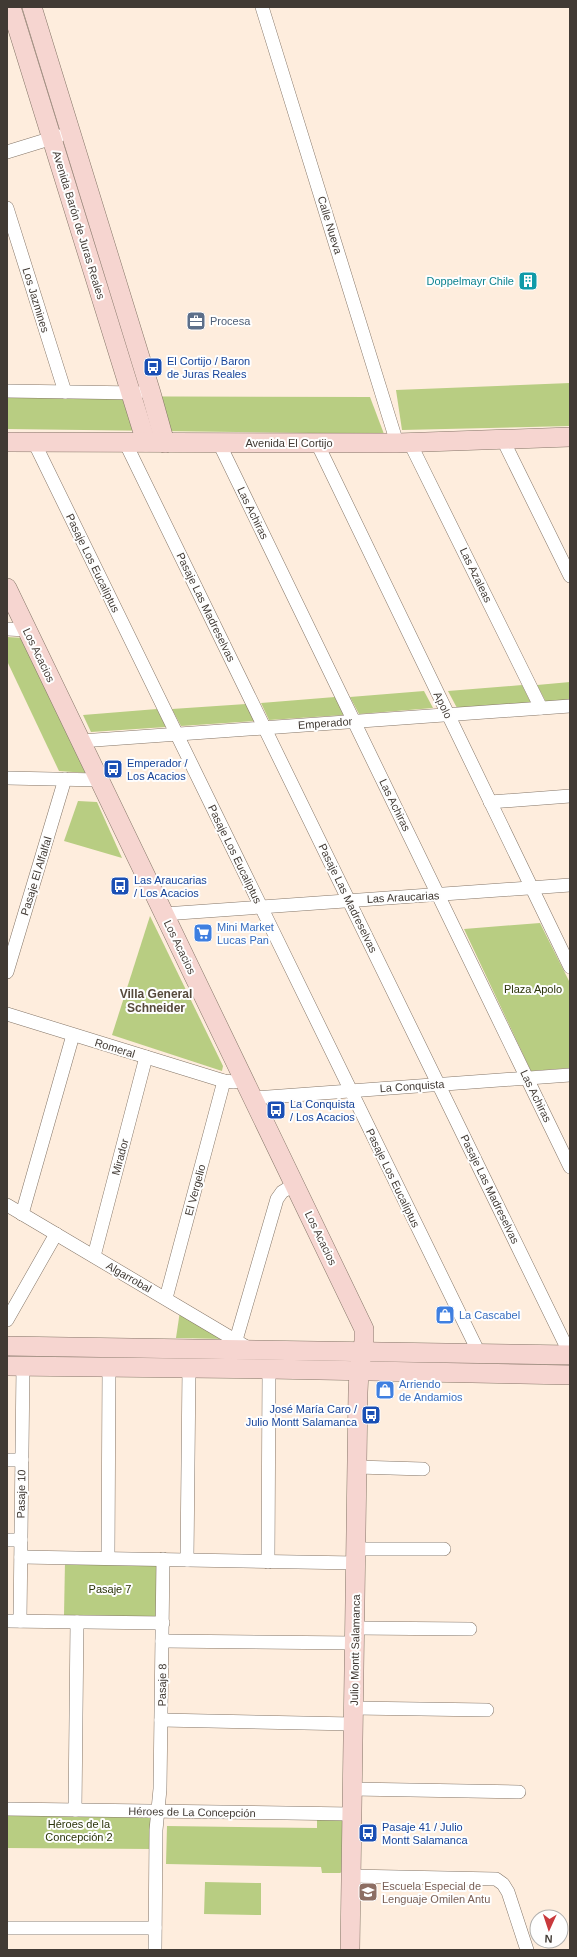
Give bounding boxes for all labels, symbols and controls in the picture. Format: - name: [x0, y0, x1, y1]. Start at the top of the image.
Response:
- street label: Avenida Barón de Juras Reales: [51, 149, 107, 301]
- street label: Calle Nueva: [316, 195, 345, 256]
- street label: Los Jazmines: [20, 266, 52, 334]
- building icon: Doppelmayr Chile: [517, 270, 539, 292]
- place label: Doppelmayr Chile: [427, 275, 514, 287]
- office icon: Procesa: [185, 310, 207, 332]
- place label: Procesa: [210, 315, 251, 327]
- place label: El Cortijo / Baron de Juras Reales: [167, 355, 250, 380]
- bus stop icon: El Cortijo / Baron de Juras Reales: [142, 356, 164, 378]
- street label: Avenida El Cortijo: [245, 437, 333, 449]
- street label: Las Achiras: [235, 485, 271, 542]
- street label: Pasaje Los Eucaliptus: [64, 512, 122, 615]
- street label: Las Azaleas: [458, 546, 495, 605]
- street label: Pasaje Las Madreselvas: [174, 551, 238, 664]
- street label: Los Acacios: [21, 626, 57, 684]
- street label: Apolo: [431, 690, 455, 720]
- street label: Emperador: [297, 715, 353, 731]
- place label: Emperador / Los Acacios: [127, 757, 188, 782]
- bus stop icon: Emperador / Los Acacios: [102, 758, 124, 780]
- street label: Las Achiras: [377, 777, 413, 834]
- street label: Pasaje Los Eucaliptus: [206, 803, 264, 906]
- street label: Pasaje El Alfalfal: [18, 835, 54, 917]
- street label: Pasaje Las Madreselvas: [316, 842, 380, 955]
- place label: Las Araucarias / Los Acacios: [134, 874, 207, 899]
- bus stop icon: Las Araucarias / Los Acacios: [109, 875, 131, 897]
- street label: Las Araucarias: [366, 889, 440, 905]
- street label: Los Acacios: [162, 918, 198, 976]
- place label: Mini Market Lucas Pan: [217, 921, 274, 946]
- supermarket icon: Mini Market Lucas Pan: [192, 922, 214, 944]
- park label: Plaza Apolo: [504, 983, 562, 995]
- district label: Villa General Schneider: [120, 987, 192, 1015]
- street label: Romeral: [93, 1036, 137, 1060]
- street label: Las Achiras: [518, 1068, 554, 1125]
- street label: La Conquista: [379, 1078, 446, 1094]
- place label: La Conquista / Los Acacios: [290, 1098, 356, 1123]
- bus stop icon: La Conquista / Los Acacios: [265, 1099, 287, 1121]
- street label: Pasaje Los Eucaliptus: [364, 1127, 422, 1230]
- street label: Pasaje Las Madreselvas: [458, 1133, 522, 1246]
- street label: Mirador: [109, 1137, 131, 1177]
- street label: El Vergelio: [182, 1163, 208, 1217]
- street label: Los Acacios: [303, 1209, 339, 1267]
- street label: Algarrobal: [104, 1259, 154, 1295]
- shop icon: La Cascabel: [434, 1304, 456, 1326]
- place label: La Cascabel: [459, 1309, 520, 1321]
- place label: Arriendo de Andamios: [399, 1378, 463, 1403]
- shop icon: Arriendo de Andamios: [374, 1379, 396, 1401]
- place label: José María Caro / Julio Montt Salamanca: [246, 1403, 358, 1428]
- bus stop icon: José María Caro / Julio Montt Salamanca: [360, 1404, 382, 1426]
- street label: Pasaje 10: [15, 1469, 27, 1519]
- park label: Pasaje 7: [89, 1583, 131, 1595]
- street label: Julio Montt Salamanca: [348, 1593, 362, 1706]
- street label: Pasaje 8: [156, 1663, 168, 1707]
- street label: Héroes de La Concepción: [128, 1805, 256, 1819]
- park label: Héroes de la Concepción 2: [45, 1818, 113, 1843]
- place label: Pasaje 41 / Julio Montt Salamanca: [382, 1821, 468, 1846]
- bus stop icon: Pasaje 41 / Julio Montt Salamanca: [357, 1822, 379, 1844]
- place label: Escuela Especial de Lenguaje Omilen Antu: [382, 1880, 490, 1905]
- school or university icon: Escuela Especial de Lenguaje Omilen Antu: [357, 1881, 379, 1903]
- north arrow: [529, 1909, 569, 1949]
- text: N: [544, 1933, 553, 1945]

